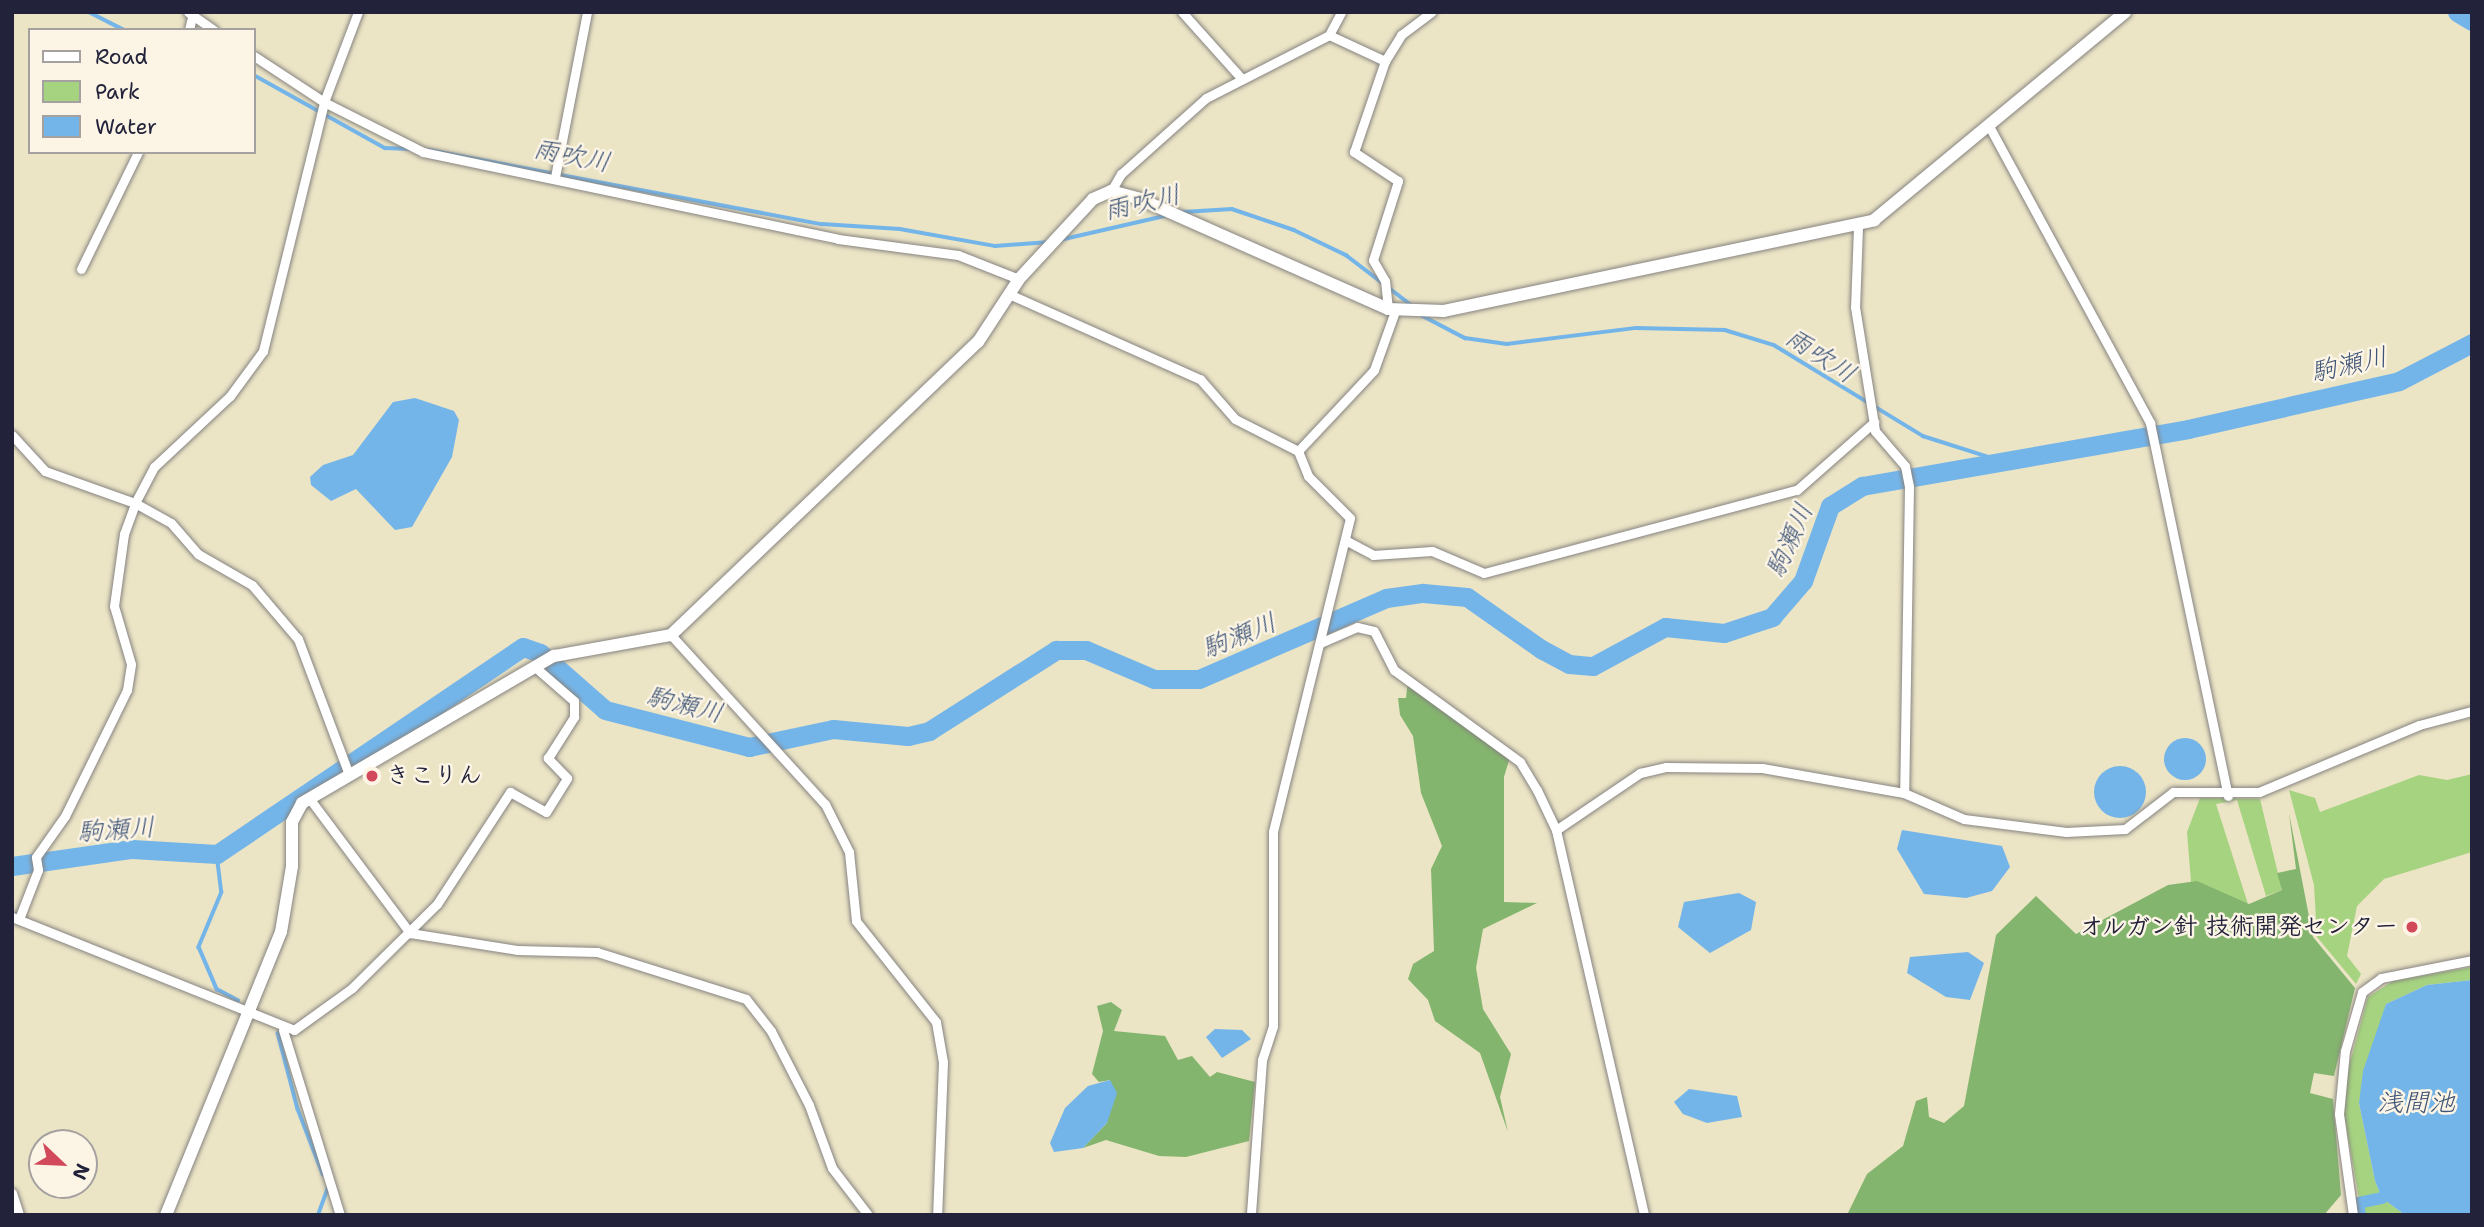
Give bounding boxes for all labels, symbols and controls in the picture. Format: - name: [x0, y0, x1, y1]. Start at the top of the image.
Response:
- legend: [28, 28, 256, 154]
- text: Road: [95, 43, 148, 71]
- text: Park: [95, 78, 140, 106]
- text: Water: [95, 113, 157, 141]
- water label: 雨吹川: [531, 132, 613, 178]
- water label: 雨吹川: [1100, 178, 1184, 226]
- water label: 雨吹川: [1780, 321, 1862, 389]
- water label: 駒瀬川: [2307, 340, 2391, 388]
- water label: 駒瀬川: [1759, 498, 1819, 582]
- water label: 駒瀬川: [1197, 606, 1281, 664]
- water label: 駒瀬川: [643, 679, 727, 729]
- place label: きこりん: [386, 762, 482, 790]
- marker: きこりん: [364, 768, 380, 784]
- water label: 駒瀬川: [76, 811, 156, 847]
- place label: オルガン針 技術開発センター: [2078, 913, 2398, 941]
- marker: オルガン針 技術開発センター: [2404, 919, 2420, 935]
- water label: 浅間池: [2377, 1086, 2455, 1118]
- north arrow: [28, 1129, 98, 1199]
- text: N: [67, 1160, 95, 1183]

